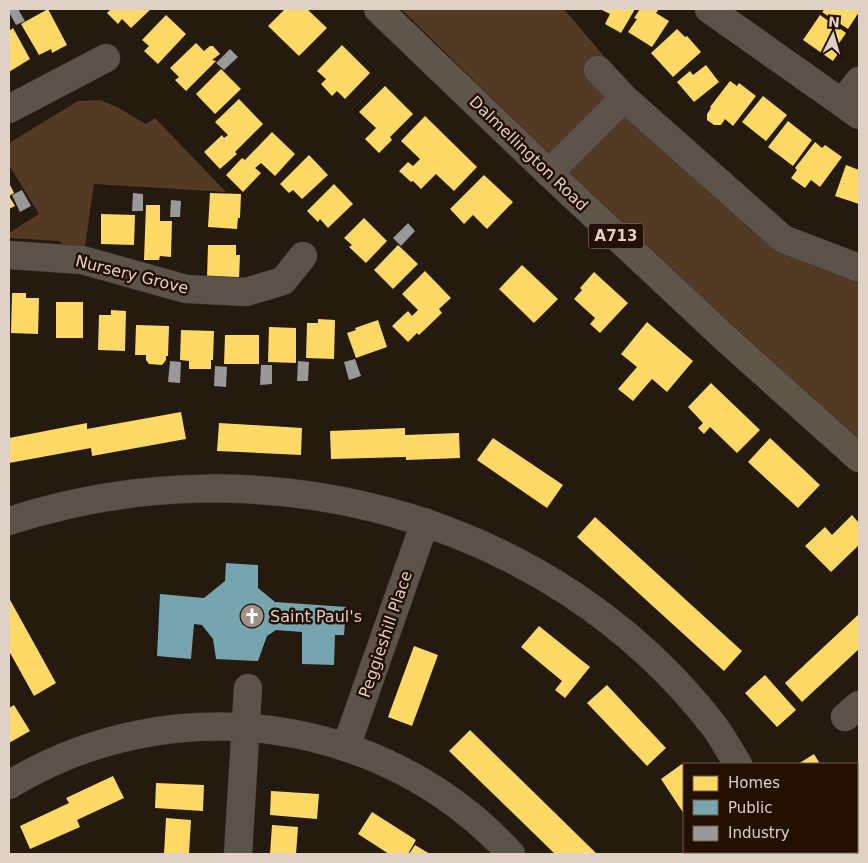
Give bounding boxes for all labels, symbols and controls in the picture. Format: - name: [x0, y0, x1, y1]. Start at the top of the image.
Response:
- north arrow: [808, 10, 858, 60]
- text: N: [828, 14, 841, 31]
- street label: Dalmellington Road: [466, 92, 592, 215]
- road number: A713: [588, 224, 644, 248]
- street label: Nursery Grove: [73, 251, 190, 298]
- street label: Peggieshill Place: [355, 568, 416, 700]
- church icon: Saint Paul's: [239, 603, 265, 629]
- place label: Saint Paul's: [270, 607, 362, 626]
- legend: [683, 763, 858, 853]
- text: Homes: [728, 774, 780, 792]
- text: Public: [728, 799, 772, 817]
- text: Industry: [728, 824, 790, 842]

